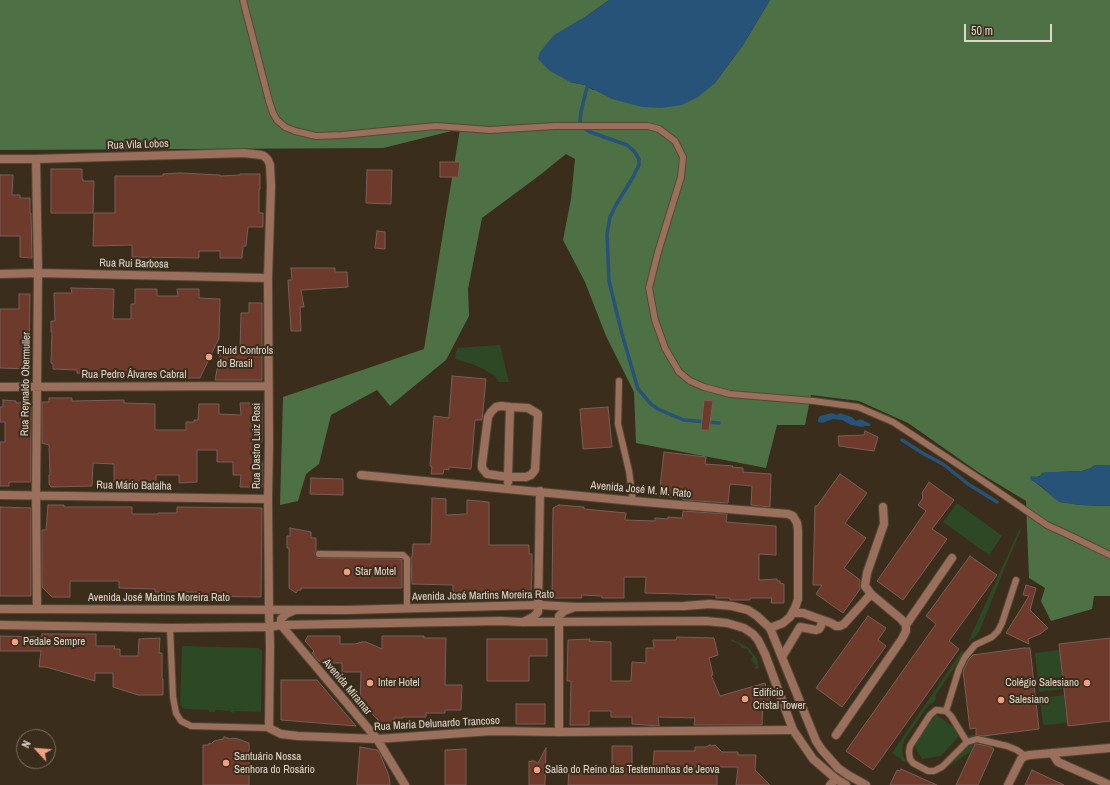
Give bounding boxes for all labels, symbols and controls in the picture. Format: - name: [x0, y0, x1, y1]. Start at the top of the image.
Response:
- scale bar: [966, 16, 1054, 42]
- text: 50 m: [971, 23, 993, 39]
- street label: Rua Vila Lobos: [107, 137, 169, 153]
- street label: Rua Rui Barbosa: [99, 257, 169, 271]
- street label: Rua Reynaldo Obermuller: [18, 332, 34, 436]
- place label: Fluid Controls do Brasil: [217, 344, 273, 370]
- marker: Fluid Controls do Brasil: [204, 352, 214, 362]
- street label: Rua Pedro Álvares Cabral: [82, 368, 186, 382]
- street label: Rua Dastro Luiz Rosi: [250, 403, 264, 489]
- street label: Rua Mário Batalha: [96, 479, 172, 493]
- street label: Avenida José M. M. Rato: [590, 479, 692, 501]
- place label: Star Motel: [355, 565, 396, 579]
- marker: Star Motel: [342, 567, 352, 577]
- street label: Avenida José Martins Moreira Rato: [412, 588, 554, 604]
- street label: Avenida José Martins Moreira Rato: [88, 591, 230, 605]
- place label: Pedale Sempre: [23, 635, 85, 649]
- marker: Pedale Sempre: [10, 637, 20, 647]
- street label: Avenida Miramar: [320, 656, 374, 718]
- place label: Inter Hotel: [378, 676, 420, 690]
- place label: Colégio Salesiano: [1005, 676, 1079, 690]
- marker: Inter Hotel: [365, 678, 375, 688]
- marker: Colégio Salesiano: [1082, 678, 1092, 688]
- place label: Edifício Cristal Tower: [753, 686, 806, 712]
- place label: Salesiano: [1009, 693, 1049, 707]
- marker: Edifício Cristal Tower: [740, 694, 750, 704]
- marker: Salesiano: [996, 695, 1006, 705]
- street label: Rua Maria Delunardo Trancoso: [374, 714, 500, 734]
- north arrow: [16, 729, 56, 769]
- text: N: [18, 738, 34, 750]
- place label: Santuário Nossa Senhora do Rosário: [234, 750, 315, 776]
- marker: Santuário Nossa Senhora do Rosário: [221, 758, 231, 768]
- place label: Salão do Reino das Testemunhas de Jeova: [545, 763, 720, 777]
- marker: Salão do Reino das Testemunhas de Jeova: [532, 765, 542, 775]

